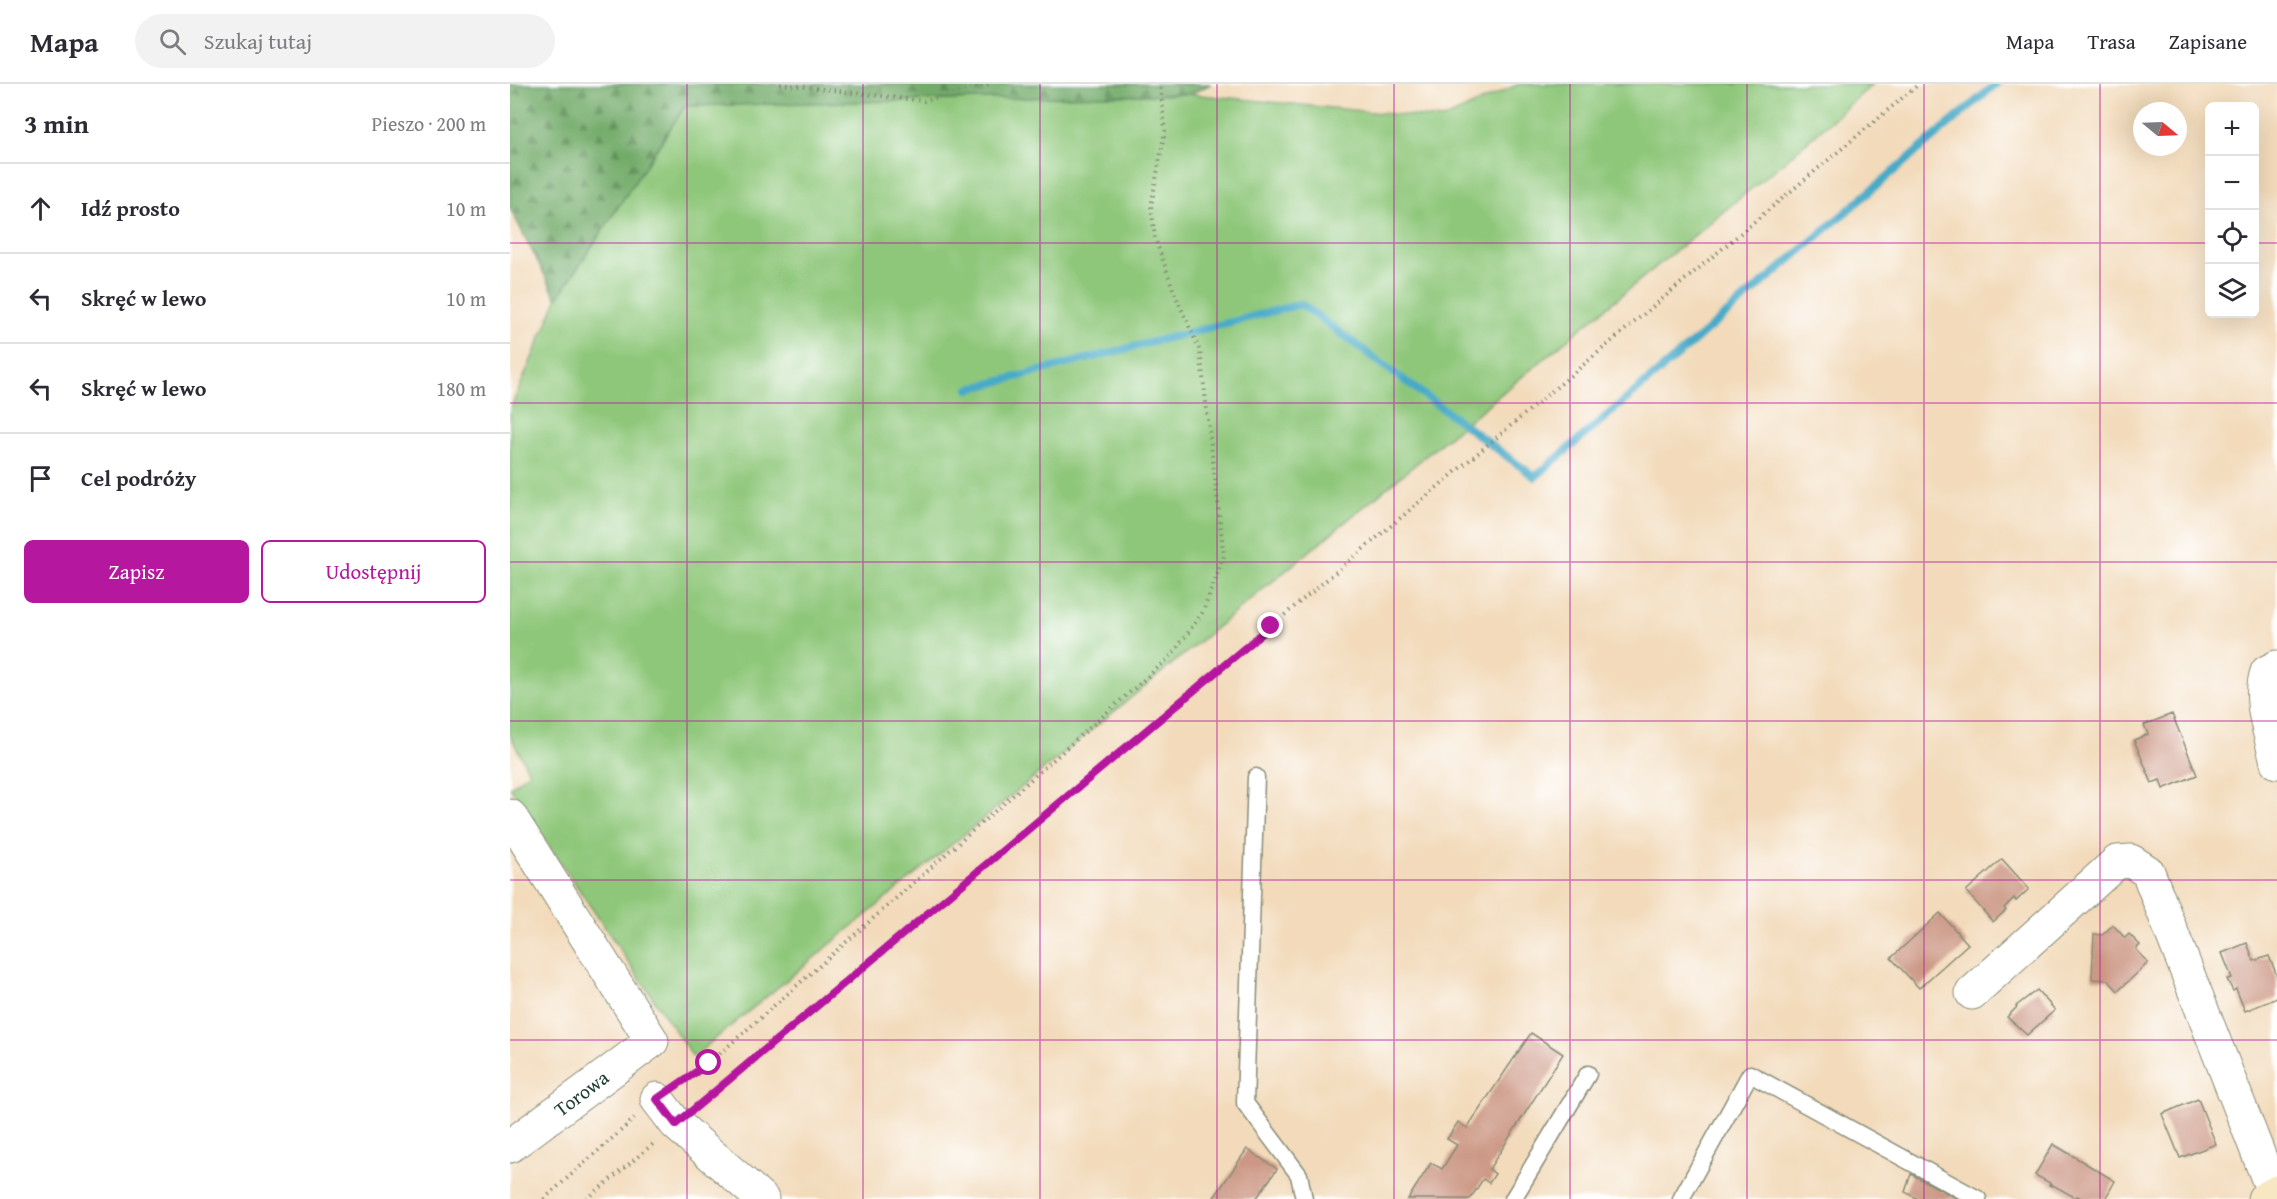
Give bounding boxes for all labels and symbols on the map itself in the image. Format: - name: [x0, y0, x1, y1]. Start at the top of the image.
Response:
- north arrow: [2133, 102, 2187, 156]
- route end: [1257, 612, 1283, 638]
- route start: [695, 1049, 721, 1075]
- street label: Torowa: [548, 1062, 615, 1123]

